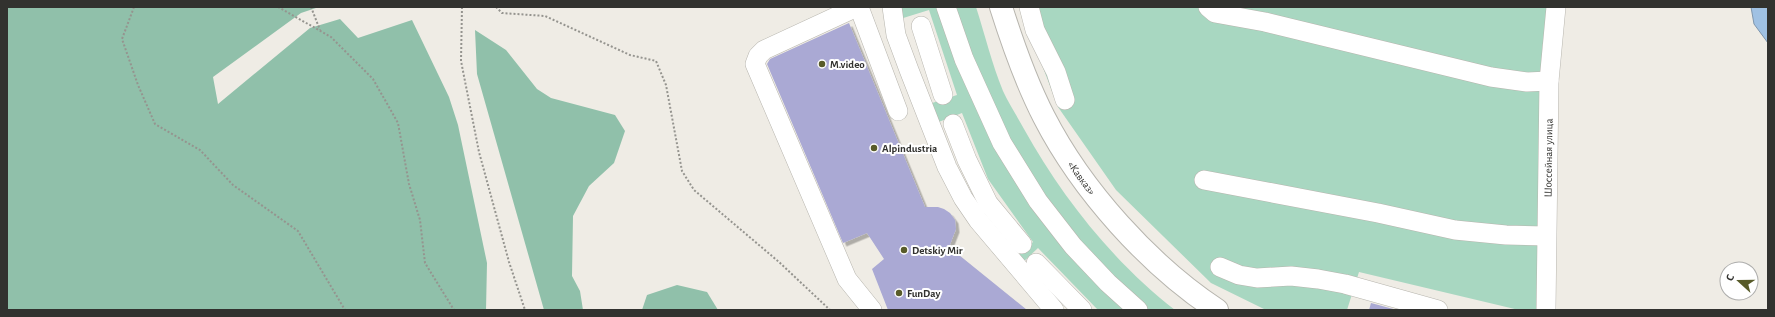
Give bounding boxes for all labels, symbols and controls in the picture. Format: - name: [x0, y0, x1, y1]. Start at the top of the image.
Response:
- marker: M.video: [817, 59, 827, 69]
- place label: M.video: [830, 59, 865, 70]
- street label: Шоссейная улица: [1542, 118, 1555, 198]
- marker: Alpindustria: [869, 143, 879, 153]
- place label: Alpindustria: [882, 143, 938, 154]
- street label: «Кавказ»: [1066, 159, 1097, 197]
- marker: Detskiy Mir: [899, 245, 909, 255]
- place label: Detskiy Mir: [912, 245, 963, 256]
- north arrow: [1719, 261, 1759, 301]
- text: С: [1724, 273, 1736, 282]
- marker: FunDay: [894, 288, 904, 298]
- place label: FunDay: [907, 288, 940, 299]

